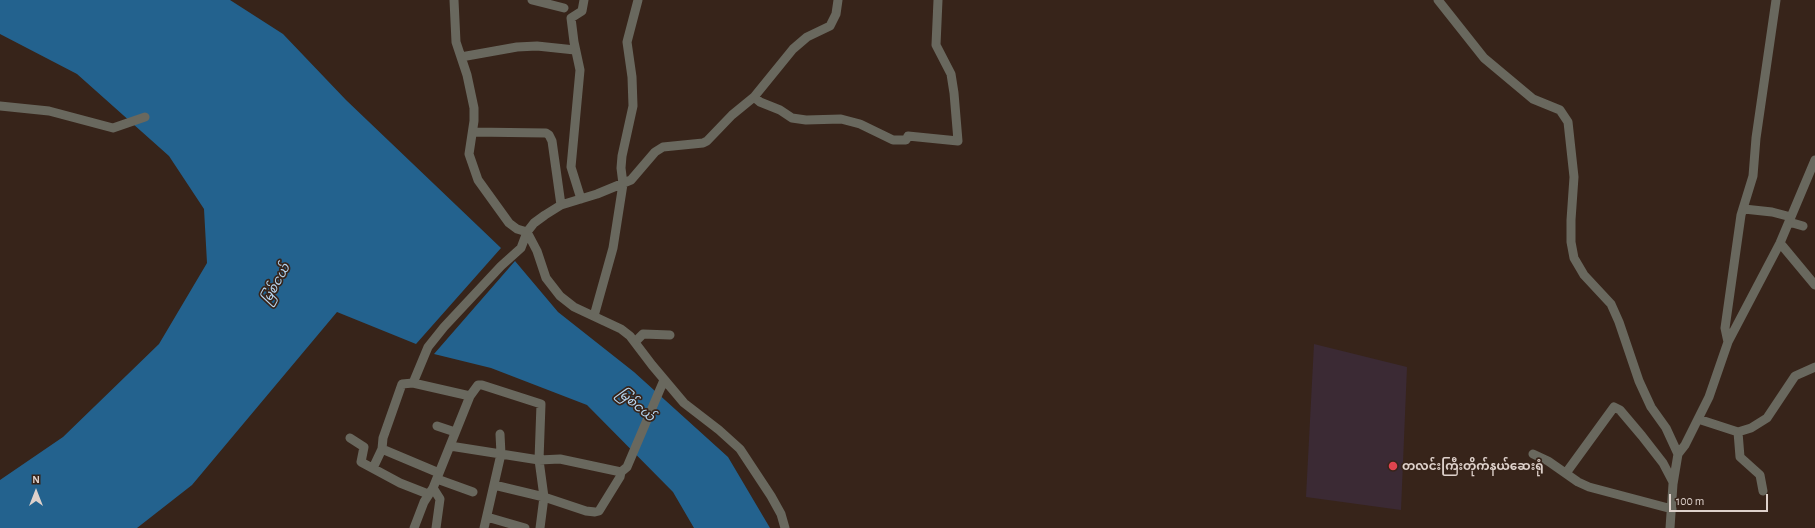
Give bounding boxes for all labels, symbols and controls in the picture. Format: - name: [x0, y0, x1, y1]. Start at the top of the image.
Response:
- water label: မြစ်ငယ်: [259, 261, 293, 307]
- water label: မြစ်ငယ်: [614, 385, 658, 425]
- place label: တလင်းကြီးတိုက်နယ်ဆေးရုံ: [1402, 459, 1544, 473]
- marker: တလင်းကြီးတိုက်နယ်ဆေးရုံ: [1387, 460, 1399, 472]
- north arrow: [16, 472, 56, 512]
- text: N: [32, 474, 40, 485]
- scale bar: [1671, 486, 1770, 512]
- text: 100 m: [1676, 495, 1704, 507]

